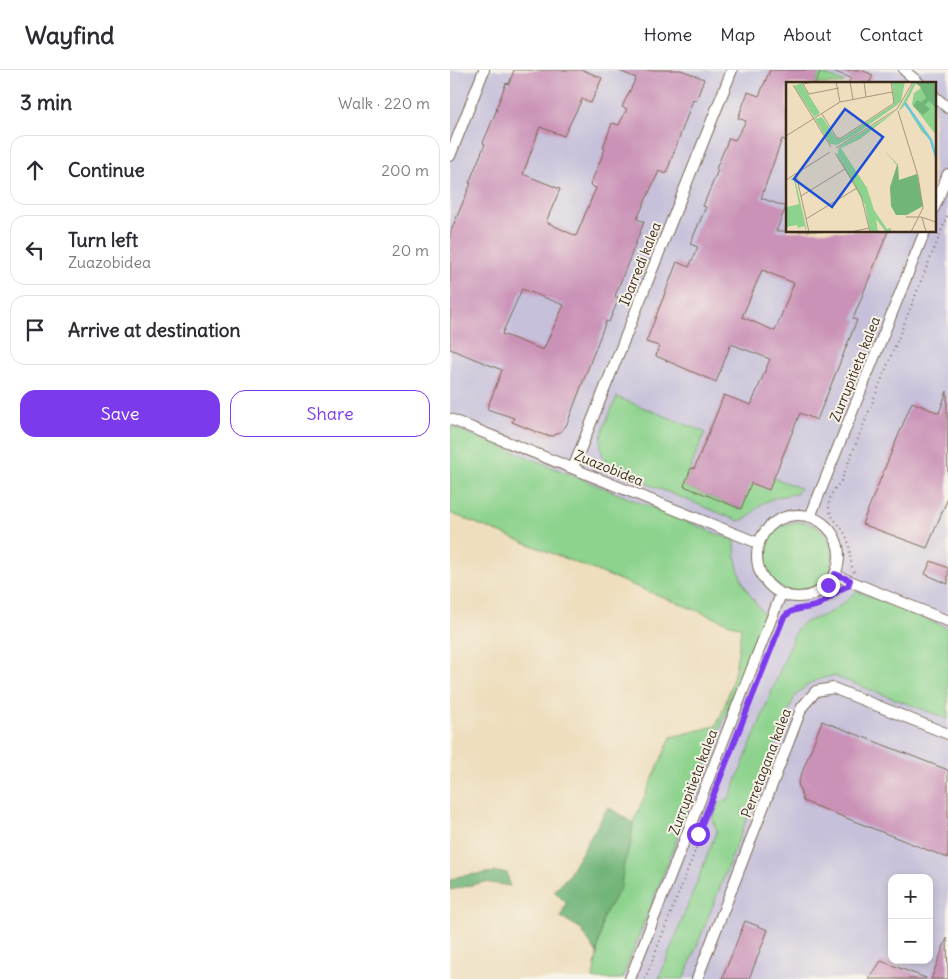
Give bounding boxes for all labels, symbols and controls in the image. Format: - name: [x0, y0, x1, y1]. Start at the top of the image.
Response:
- text: Wayfind: [25, 20, 114, 50]
- text: Home: [644, 23, 692, 46]
- text: Map: [720, 23, 755, 46]
- text: About: [783, 23, 831, 46]
- text: Contact: [859, 23, 923, 46]
- inset map: [786, 82, 936, 232]
- text: 3 min: [20, 89, 72, 116]
- text: Walk · 220 m: [338, 93, 430, 113]
- icon: ahead: [21, 156, 49, 184]
- text: Continue: [68, 158, 145, 182]
- text: 200 m: [381, 160, 429, 180]
- street label: Ibarredi kalea: [615, 219, 665, 309]
- text: Turn left: [68, 228, 138, 252]
- icon: left: [21, 236, 49, 264]
- text: 20 m: [392, 240, 429, 260]
- text: Zuazobidea: [68, 252, 151, 272]
- street label: Zurrupitieta kalea: [826, 314, 884, 424]
- icon: arrive: [21, 316, 49, 344]
- text: Arrive at destination: [68, 318, 241, 342]
- button: Save: [20, 390, 220, 437]
- button: Share: [230, 390, 430, 437]
- street label: Zuazobidea: [572, 446, 646, 490]
- route end: [817, 574, 840, 597]
- street label: Perretagana kalea: [737, 706, 795, 820]
- street label: Zurrupitieta kalea: [665, 727, 721, 837]
- route start: [687, 823, 710, 846]
- map controls: [888, 874, 933, 964]
- button: +: [888, 874, 933, 919]
- button: −: [888, 919, 933, 964]

